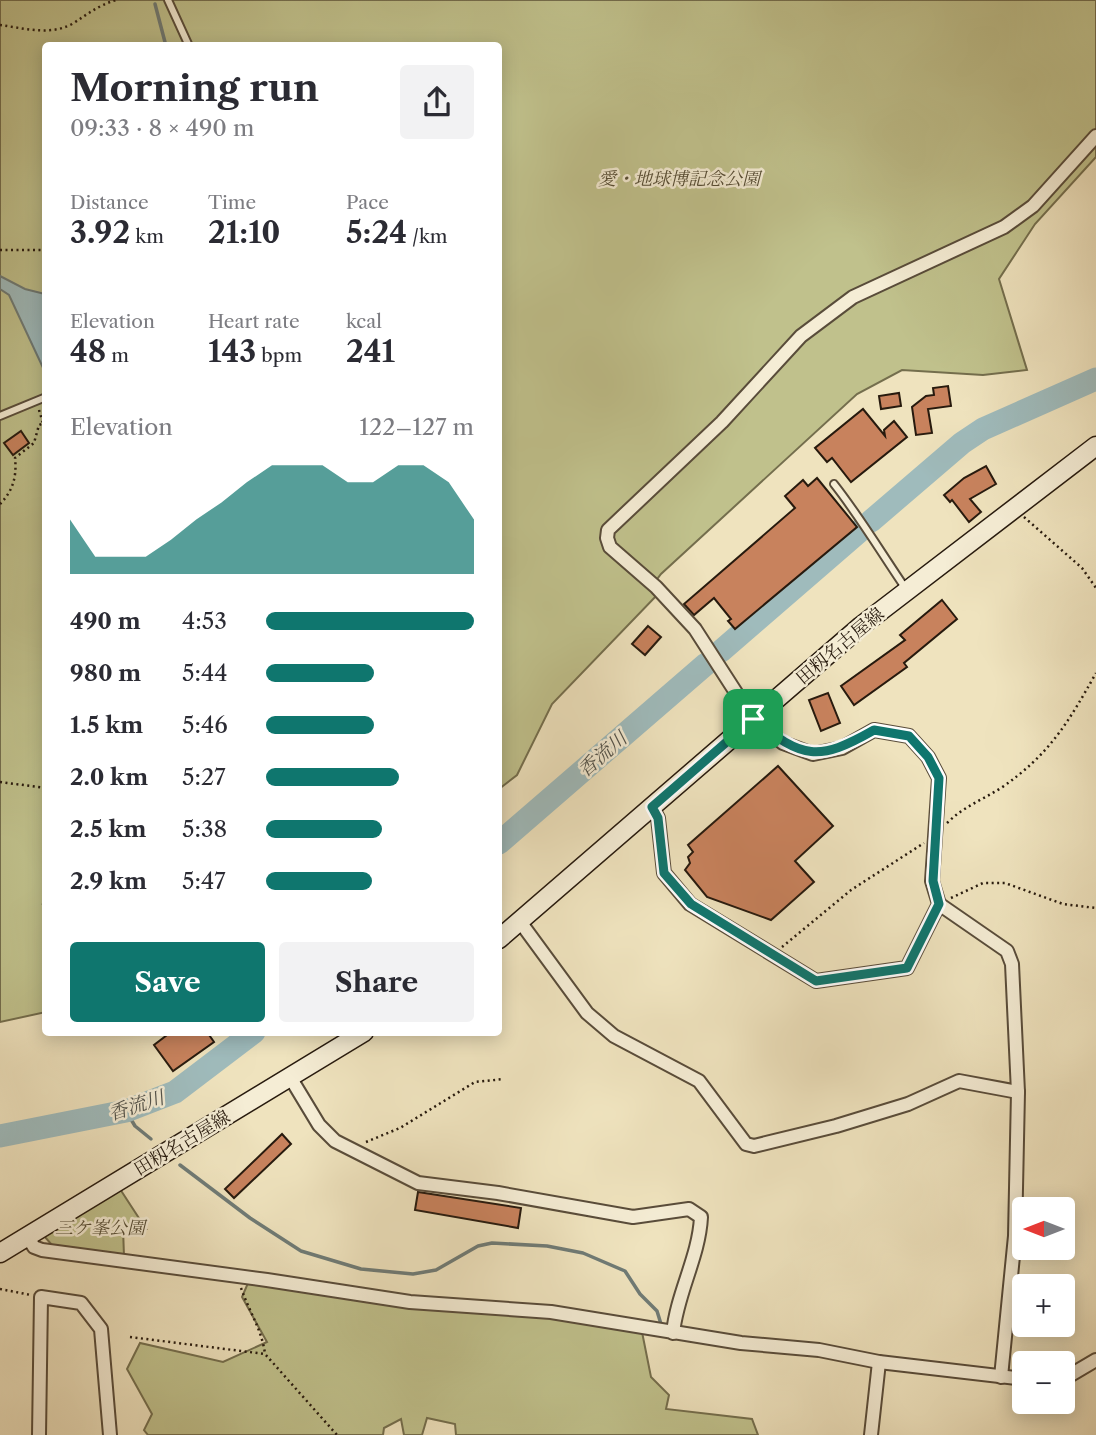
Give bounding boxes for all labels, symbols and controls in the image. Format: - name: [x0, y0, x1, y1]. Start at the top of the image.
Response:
- text: Morning run: [70, 64, 319, 111]
- button: share: [400, 65, 474, 139]
- text: 09:33 · 8 × 490 m: [70, 114, 255, 142]
- park label: 愛・地球博記念公園: [598, 168, 763, 190]
- text: Distance: [70, 191, 149, 214]
- text: Time: [208, 191, 256, 214]
- text: Pace: [346, 191, 389, 214]
- text: 3.92: [70, 214, 130, 251]
- text: 21:10: [208, 214, 280, 251]
- text: 5:24: [346, 214, 407, 251]
- text: km: [130, 225, 164, 248]
- text: /km: [407, 225, 448, 248]
- text: Elevation: [70, 310, 155, 333]
- text: Heart rate: [208, 310, 300, 333]
- text: kcal: [346, 310, 382, 333]
- text: 48: [70, 333, 106, 370]
- text: 143: [208, 333, 256, 370]
- text: 241: [346, 333, 395, 370]
- text: m: [106, 344, 129, 367]
- text: bpm: [256, 344, 302, 367]
- text: Elevation: [70, 413, 173, 441]
- text: 122–127 m: [359, 413, 474, 441]
- street label: 田籾名古屋線: [792, 603, 888, 689]
- text: 490 m: [70, 607, 141, 635]
- text: 4:53: [182, 607, 227, 635]
- text: 980 m: [70, 659, 141, 687]
- text: 5:44: [182, 659, 228, 687]
- pin: [723, 689, 783, 749]
- icon: arrive: [734, 700, 772, 738]
- text: 1.5 km: [70, 711, 143, 739]
- text: 5:46: [182, 711, 228, 739]
- water label: 香流川: [573, 726, 633, 782]
- text: 2.0 km: [70, 763, 148, 791]
- text: 5:27: [182, 763, 226, 791]
- text: 2.5 km: [70, 815, 146, 843]
- text: 5:38: [182, 815, 227, 843]
- text: 2.9 km: [70, 867, 147, 895]
- text: 5:47: [182, 867, 226, 895]
- button: Save: [70, 942, 265, 1022]
- button: Share: [279, 942, 474, 1022]
- water label: 香流川: [105, 1085, 169, 1125]
- street label: 田籾名古屋線: [130, 1106, 234, 1180]
- north arrow: [1012, 1197, 1074, 1260]
- map controls: [1012, 1197, 1075, 1414]
- park label: 三ケ峯公園: [55, 1217, 148, 1239]
- button: +: [1012, 1274, 1075, 1337]
- button: −: [1012, 1351, 1075, 1414]

